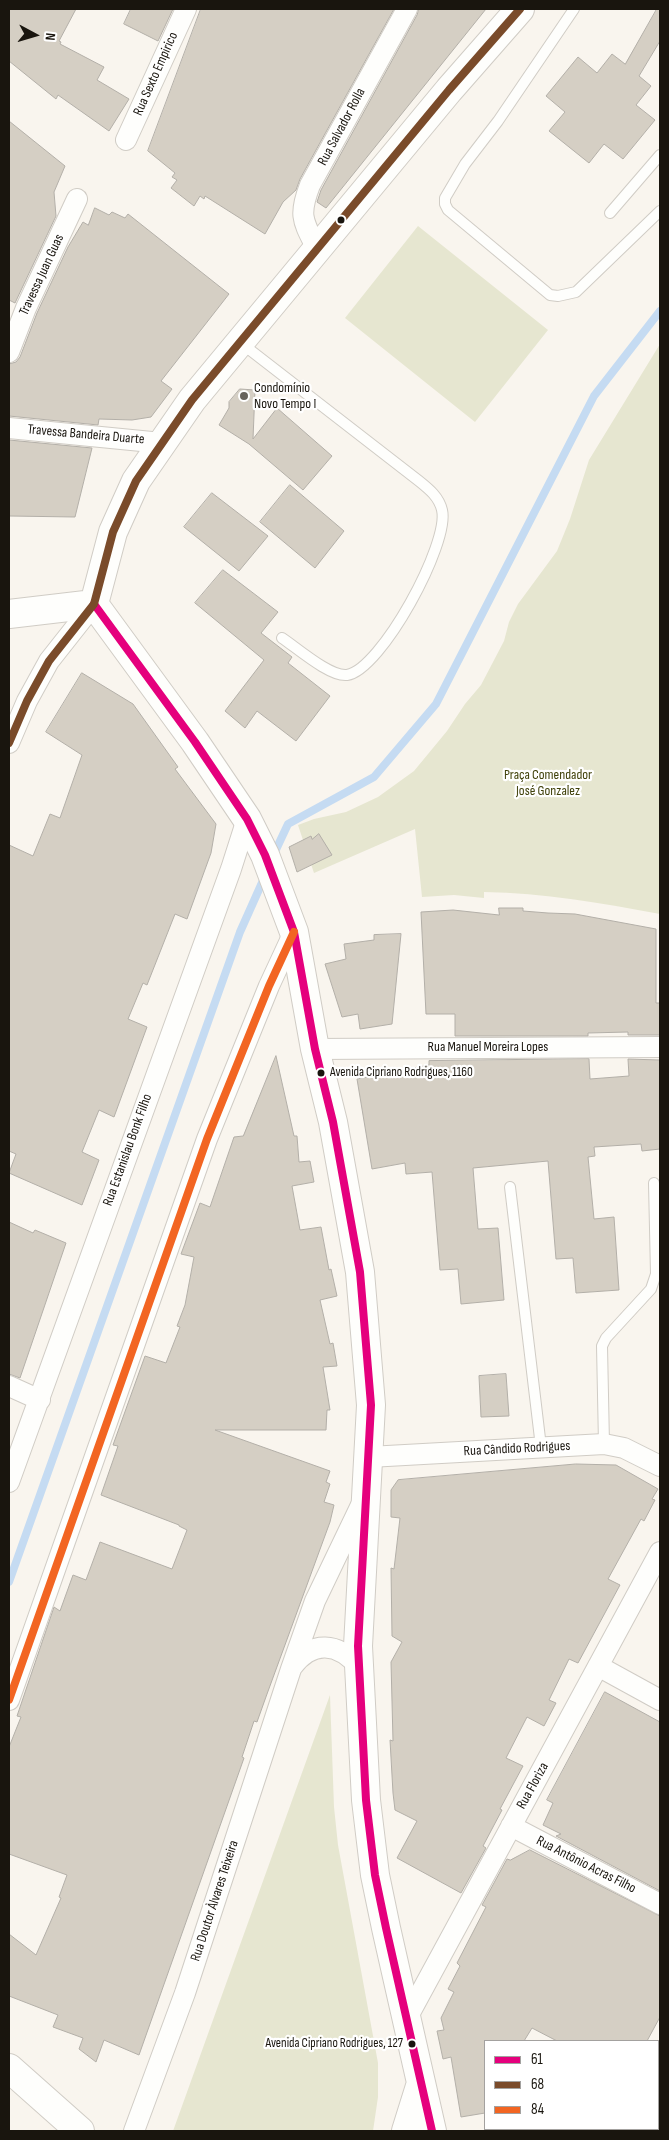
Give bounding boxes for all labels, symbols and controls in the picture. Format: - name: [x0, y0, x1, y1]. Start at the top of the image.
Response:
- north arrow: [10, 10, 60, 60]
- street label: Rua Sexto Empirico: [130, 29, 182, 119]
- text: N: [42, 32, 59, 41]
- street label: Rua Salvador Rolla: [315, 85, 369, 169]
- unlabelled marker: [336, 215, 346, 225]
- street label: Travessa Juan Guas: [16, 232, 68, 318]
- place label: Condomínio Novo Tempo I: [254, 380, 316, 412]
- marker: Condomínio Novo Tempo I: [238, 390, 250, 402]
- street label: Travessa Bandeira Duarte: [27, 422, 145, 448]
- park label: Praça Comendador José Gonzalez: [504, 767, 592, 800]
- street label: Rua Manuel Moreira Lopes: [428, 1039, 548, 1055]
- place label: Avenida Cipriano Rodrigues, 1160: [330, 1065, 473, 1081]
- marker: Avenida Cipriano Rodrigues, 1160: [316, 1068, 326, 1078]
- street label: Rua Estanislau Bonk Filho: [100, 1092, 156, 1208]
- street label: Rua Cândido Rodrigues: [463, 1438, 571, 1460]
- street label: Rua Floriza: [513, 1760, 553, 1812]
- street label: Rua Antônio Acras Filho: [533, 1833, 639, 1897]
- street label: Rua Doutor Àlvares Teixeira: [188, 1838, 242, 1964]
- place label: Avenida Cipriano Rodrigues, 127: [266, 2036, 403, 2052]
- marker: Avenida Cipriano Rodrigues, 127: [407, 2039, 417, 2049]
- legend: [484, 2040, 659, 2130]
- text: 61: [531, 2050, 543, 2069]
- text: 68: [531, 2075, 544, 2094]
- text: 84: [531, 2100, 544, 2119]

